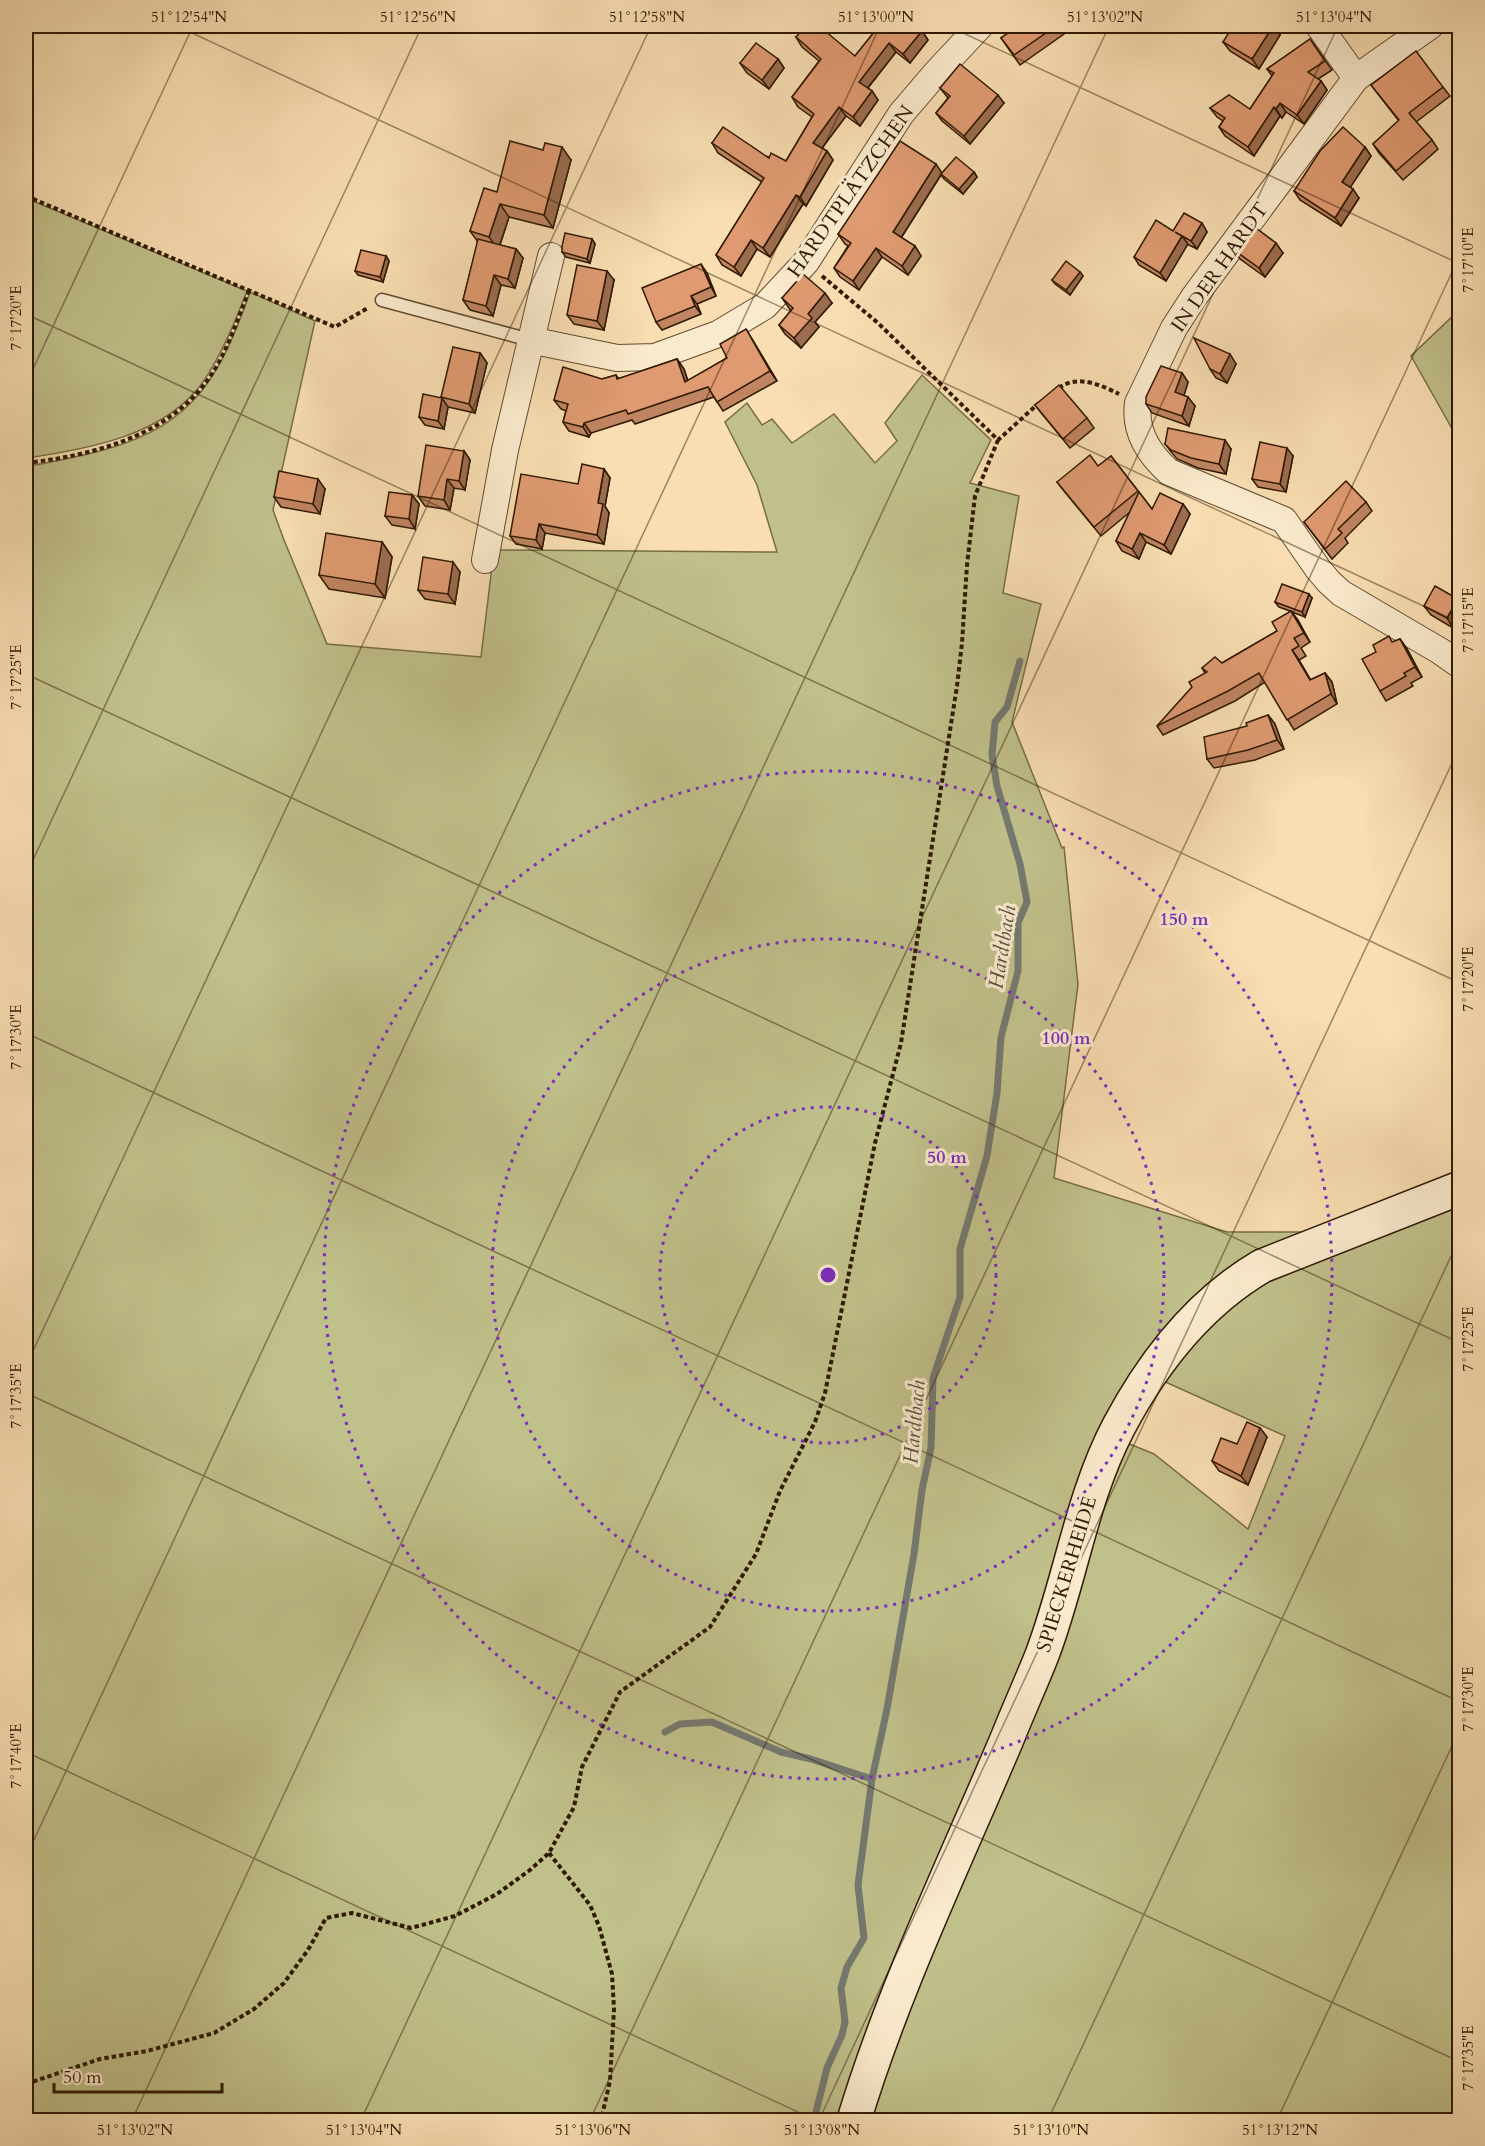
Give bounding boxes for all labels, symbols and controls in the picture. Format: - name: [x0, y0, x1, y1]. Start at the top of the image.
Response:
- text: 51°12'54"N: [151, 7, 227, 27]
- text: 51°12'56"N: [380, 7, 456, 27]
- text: 51°12'58"N: [609, 7, 685, 27]
- text: 51°13'00"N: [838, 7, 914, 27]
- text: 51°13'02"N: [1067, 7, 1143, 27]
- text: 51°13'04"N: [1296, 7, 1372, 27]
- street label: HARDTPLÄTZCHEN: [781, 100, 920, 283]
- street label: IN DER HARDT: [1165, 197, 1274, 338]
- text: 7°17'10"E: [1458, 228, 1478, 292]
- text: 7°17'20"E: [6, 286, 26, 350]
- text: 7°17'15"E: [1458, 588, 1478, 652]
- text: 7°17'25"E: [6, 645, 26, 709]
- water label: Hardtbach: [982, 903, 1023, 991]
- text: 150 m: [1159, 907, 1209, 932]
- text: 7°17'20"E: [1458, 947, 1478, 1011]
- text: 7°17'30"E: [6, 1005, 26, 1069]
- text: 100 m: [1041, 1026, 1091, 1051]
- text: 50 m: [927, 1145, 967, 1170]
- centre of rings: [818, 1265, 838, 1285]
- text: 7°17'25"E: [1458, 1307, 1478, 1371]
- text: 7°17'35"E: [6, 1364, 26, 1428]
- water label: Hardtbach: [896, 1379, 933, 1465]
- street label: SPIECKERHEIDE: [1030, 1493, 1103, 1655]
- text: 7°17'30"E: [1458, 1667, 1478, 1731]
- text: 7°17'40"E: [6, 1724, 26, 1788]
- text: 7°17'35"E: [1458, 2026, 1478, 2090]
- scale bar: [54, 2056, 222, 2094]
- text: 50 m: [63, 2065, 102, 2090]
- text: 51°13'02"N: [97, 2120, 173, 2140]
- text: 51°13'04"N: [326, 2120, 402, 2140]
- text: 51°13'06"N: [555, 2120, 631, 2140]
- text: 51°13'08"N: [784, 2120, 860, 2140]
- text: 51°13'10"N: [1013, 2120, 1089, 2140]
- text: 51°13'12"N: [1242, 2120, 1318, 2140]

